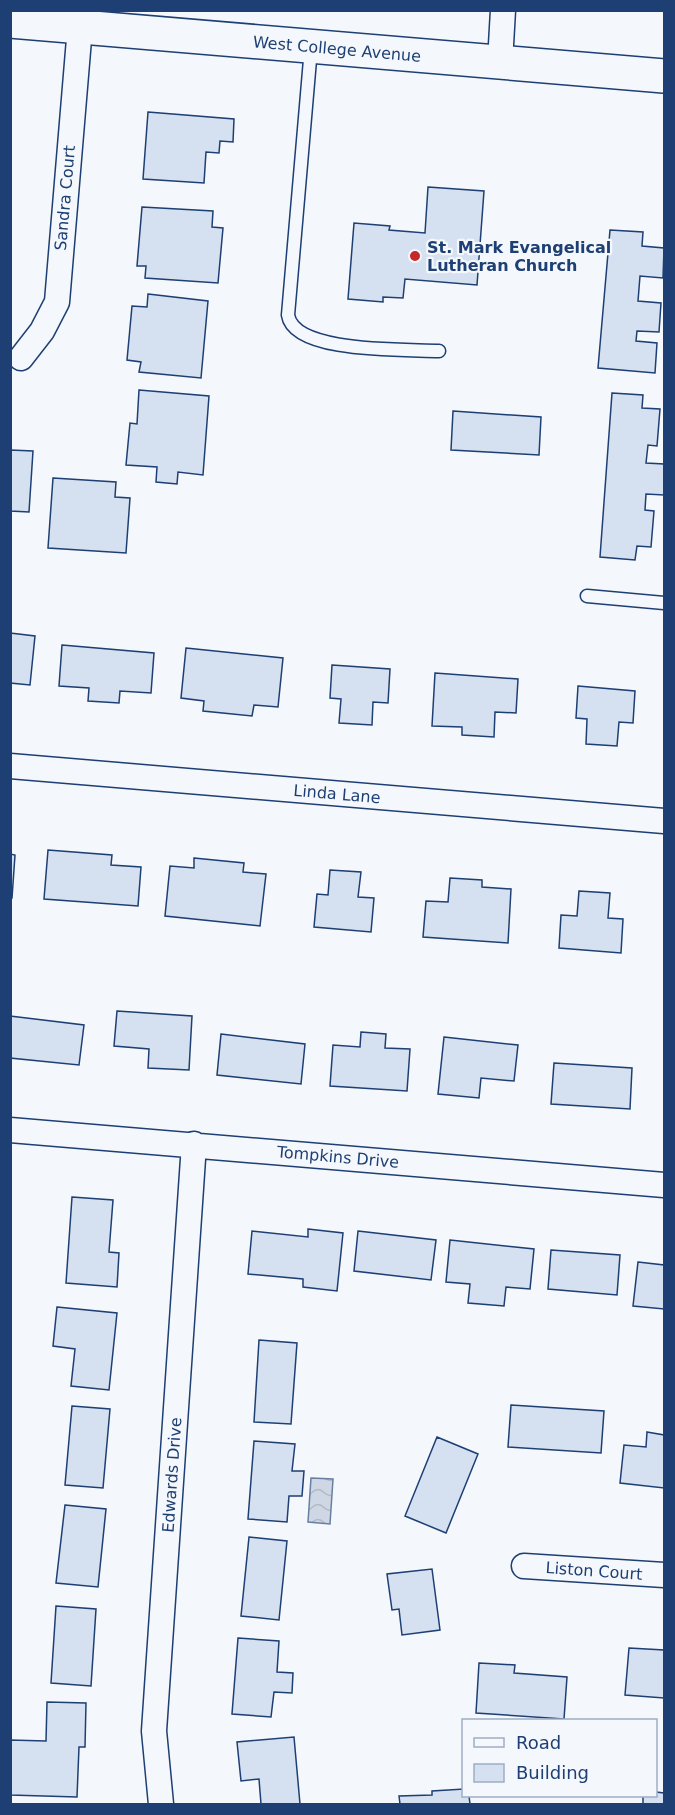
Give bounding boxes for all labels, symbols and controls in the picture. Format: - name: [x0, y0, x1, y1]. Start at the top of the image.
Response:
- street label: West College Avenue: [252, 32, 422, 66]
- street label: Sandra Court: [51, 145, 79, 251]
- place label: St. Mark Evangelical Lutheran Church: [427, 238, 611, 275]
- marker: St. Mark Evangelical Lutheran Church: [408, 249, 422, 263]
- street label: Linda Lane: [293, 781, 381, 807]
- street label: Tompkins Drive: [275, 1142, 400, 1172]
- street label: Edwards Drive: [158, 1417, 186, 1533]
- street label: Liston Court: [545, 1558, 643, 1584]
- legend: [462, 1719, 657, 1797]
- text: Road: [516, 1732, 561, 1753]
- text: Building: [516, 1762, 589, 1783]

